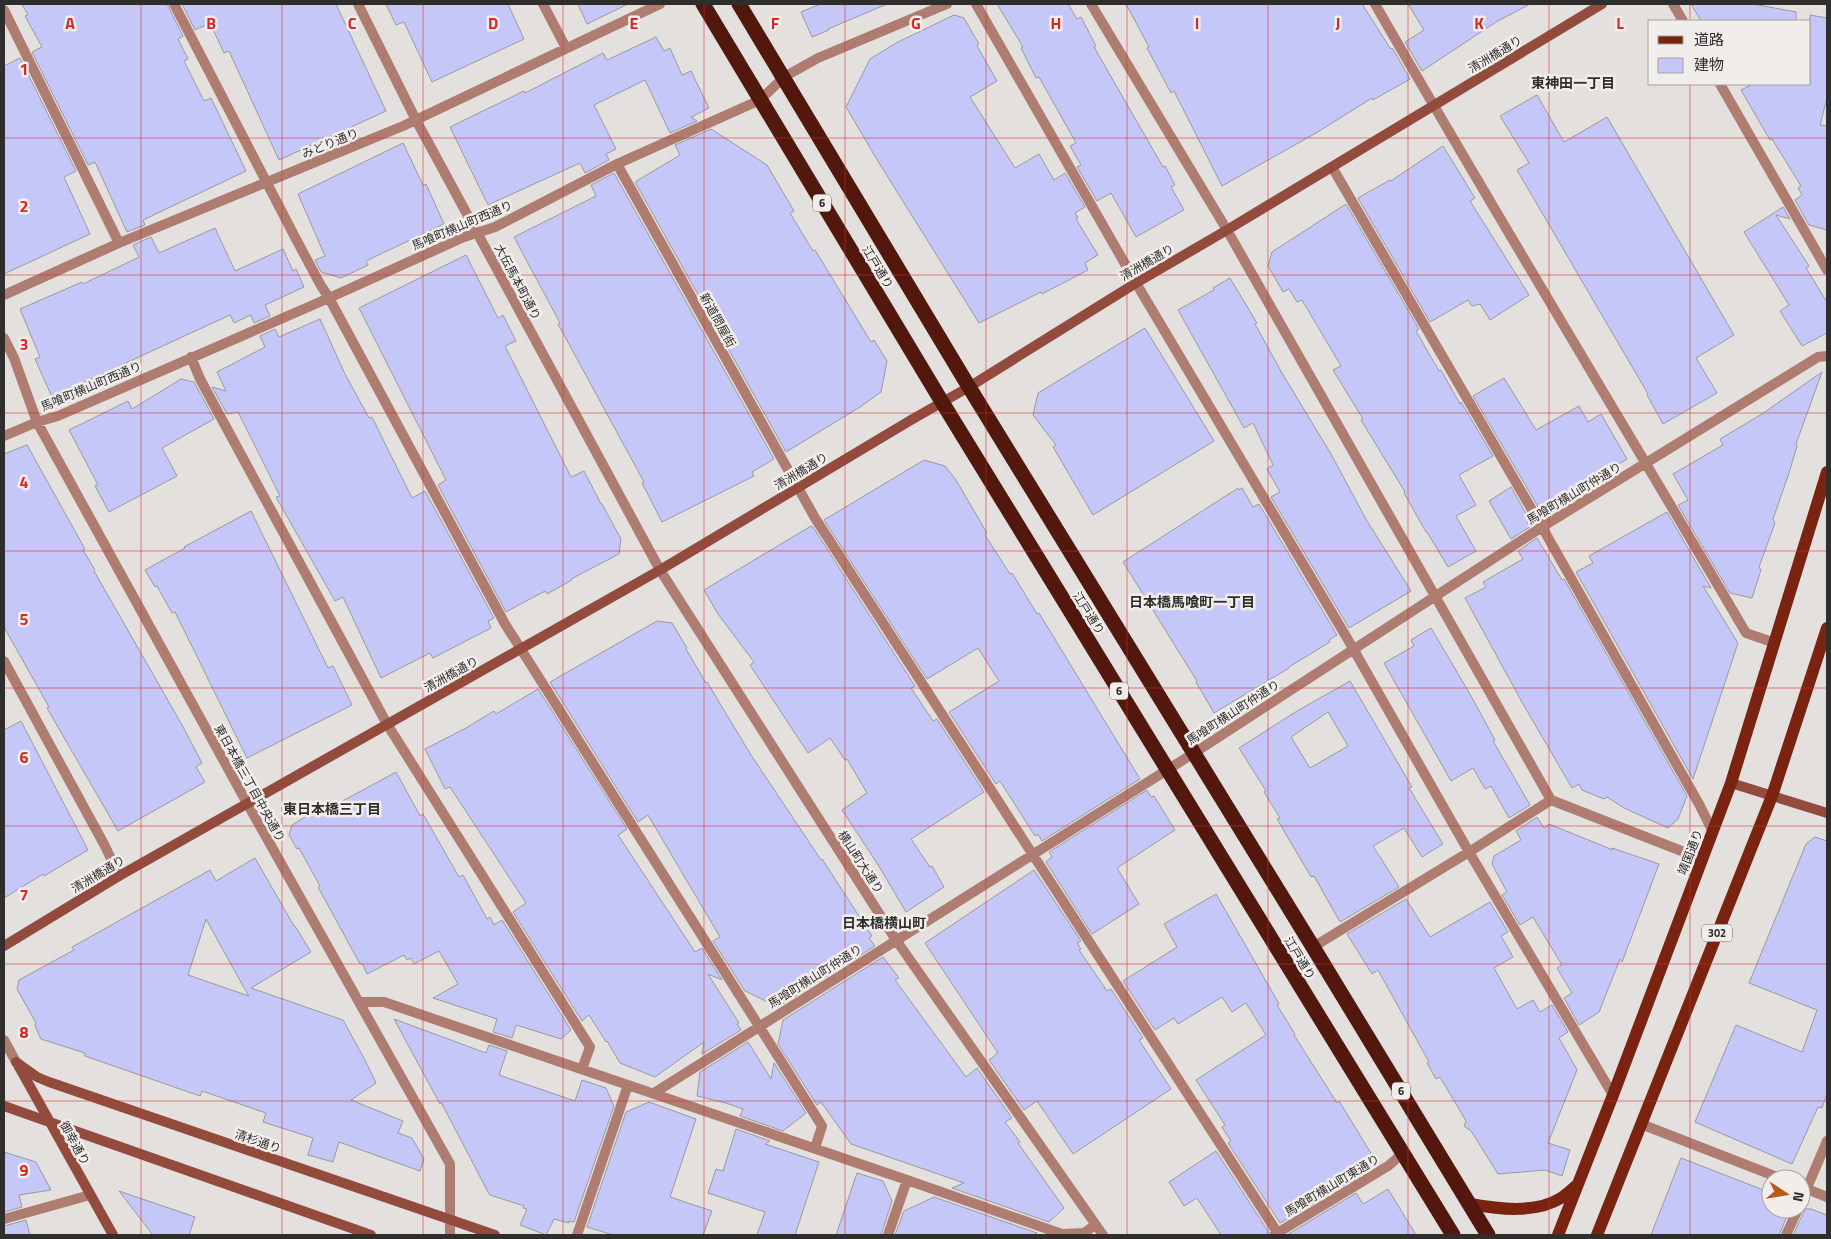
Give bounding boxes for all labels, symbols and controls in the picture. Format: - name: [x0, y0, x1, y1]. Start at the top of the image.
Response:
- text: A: [65, 11, 75, 35]
- text: B: [206, 11, 216, 35]
- text: C: [348, 11, 357, 35]
- text: D: [488, 11, 498, 35]
- text: E: [630, 11, 639, 35]
- text: F: [771, 11, 780, 35]
- text: G: [911, 11, 921, 35]
- text: H: [1051, 11, 1061, 35]
- text: I: [1195, 11, 1199, 35]
- text: J: [1336, 11, 1340, 35]
- text: K: [1474, 11, 1484, 35]
- text: L: [1616, 11, 1624, 35]
- legend: [1648, 20, 1811, 85]
- text: 道路: [1694, 28, 1724, 51]
- street label: 清洲橋通り: [1464, 30, 1526, 78]
- text: 建物: [1694, 53, 1724, 76]
- text: 1: [20, 57, 28, 81]
- district label: 東神田一丁目: [1531, 72, 1615, 93]
- street label: みどり通り: [299, 123, 361, 163]
- text: 2: [20, 194, 28, 218]
- road number: 6: [813, 194, 831, 212]
- street label: 馬喰町横山町西通り: [409, 195, 515, 255]
- street label: 清洲橋通り: [1116, 239, 1178, 285]
- street label: 大伝馬本町通り: [490, 240, 546, 324]
- street label: 江戸通り: [857, 242, 899, 292]
- street label: 新道問屋街: [695, 289, 741, 351]
- text: 3: [20, 332, 28, 356]
- street label: 馬喰町横山町西通り: [38, 356, 144, 416]
- street label: 清洲橋通り: [770, 447, 832, 495]
- street label: 馬喰町横山町仲通り: [1523, 457, 1625, 529]
- text: 4: [20, 470, 29, 494]
- street label: 江戸通り: [1068, 588, 1110, 638]
- district label: 日本橋馬喰町一丁目: [1129, 591, 1255, 612]
- text: 5: [20, 607, 29, 631]
- street label: 清洲橋通り: [420, 651, 482, 697]
- street label: 馬喰町横山町仲通り: [1183, 675, 1283, 749]
- road number: 6: [1110, 682, 1128, 699]
- street label: 東日本橋三丁目中央通り: [210, 721, 290, 845]
- text: 6: [20, 745, 29, 769]
- district label: 東日本橋三丁目: [283, 798, 381, 819]
- street label: 靖国通り: [1673, 826, 1707, 878]
- street label: 横山町大通り: [833, 827, 889, 897]
- street label: 清洲橋通り: [67, 850, 129, 898]
- text: 7: [20, 883, 28, 907]
- district label: 日本橋横山町: [842, 912, 926, 933]
- road number: 302: [1702, 924, 1732, 941]
- street label: 江戸通り: [1279, 933, 1321, 983]
- street label: 馬喰町横山町仲通り: [764, 939, 866, 1013]
- text: 8: [20, 1020, 29, 1044]
- road number: 6: [1392, 1082, 1410, 1100]
- street label: 御幸通り: [55, 1117, 95, 1169]
- street label: 清杉通り: [232, 1124, 284, 1158]
- street label: 馬喰町横山町東通り: [1281, 1149, 1383, 1221]
- text: 9: [20, 1158, 29, 1182]
- north arrow: [1761, 1169, 1811, 1219]
- text: N: [1788, 1190, 1810, 1204]

